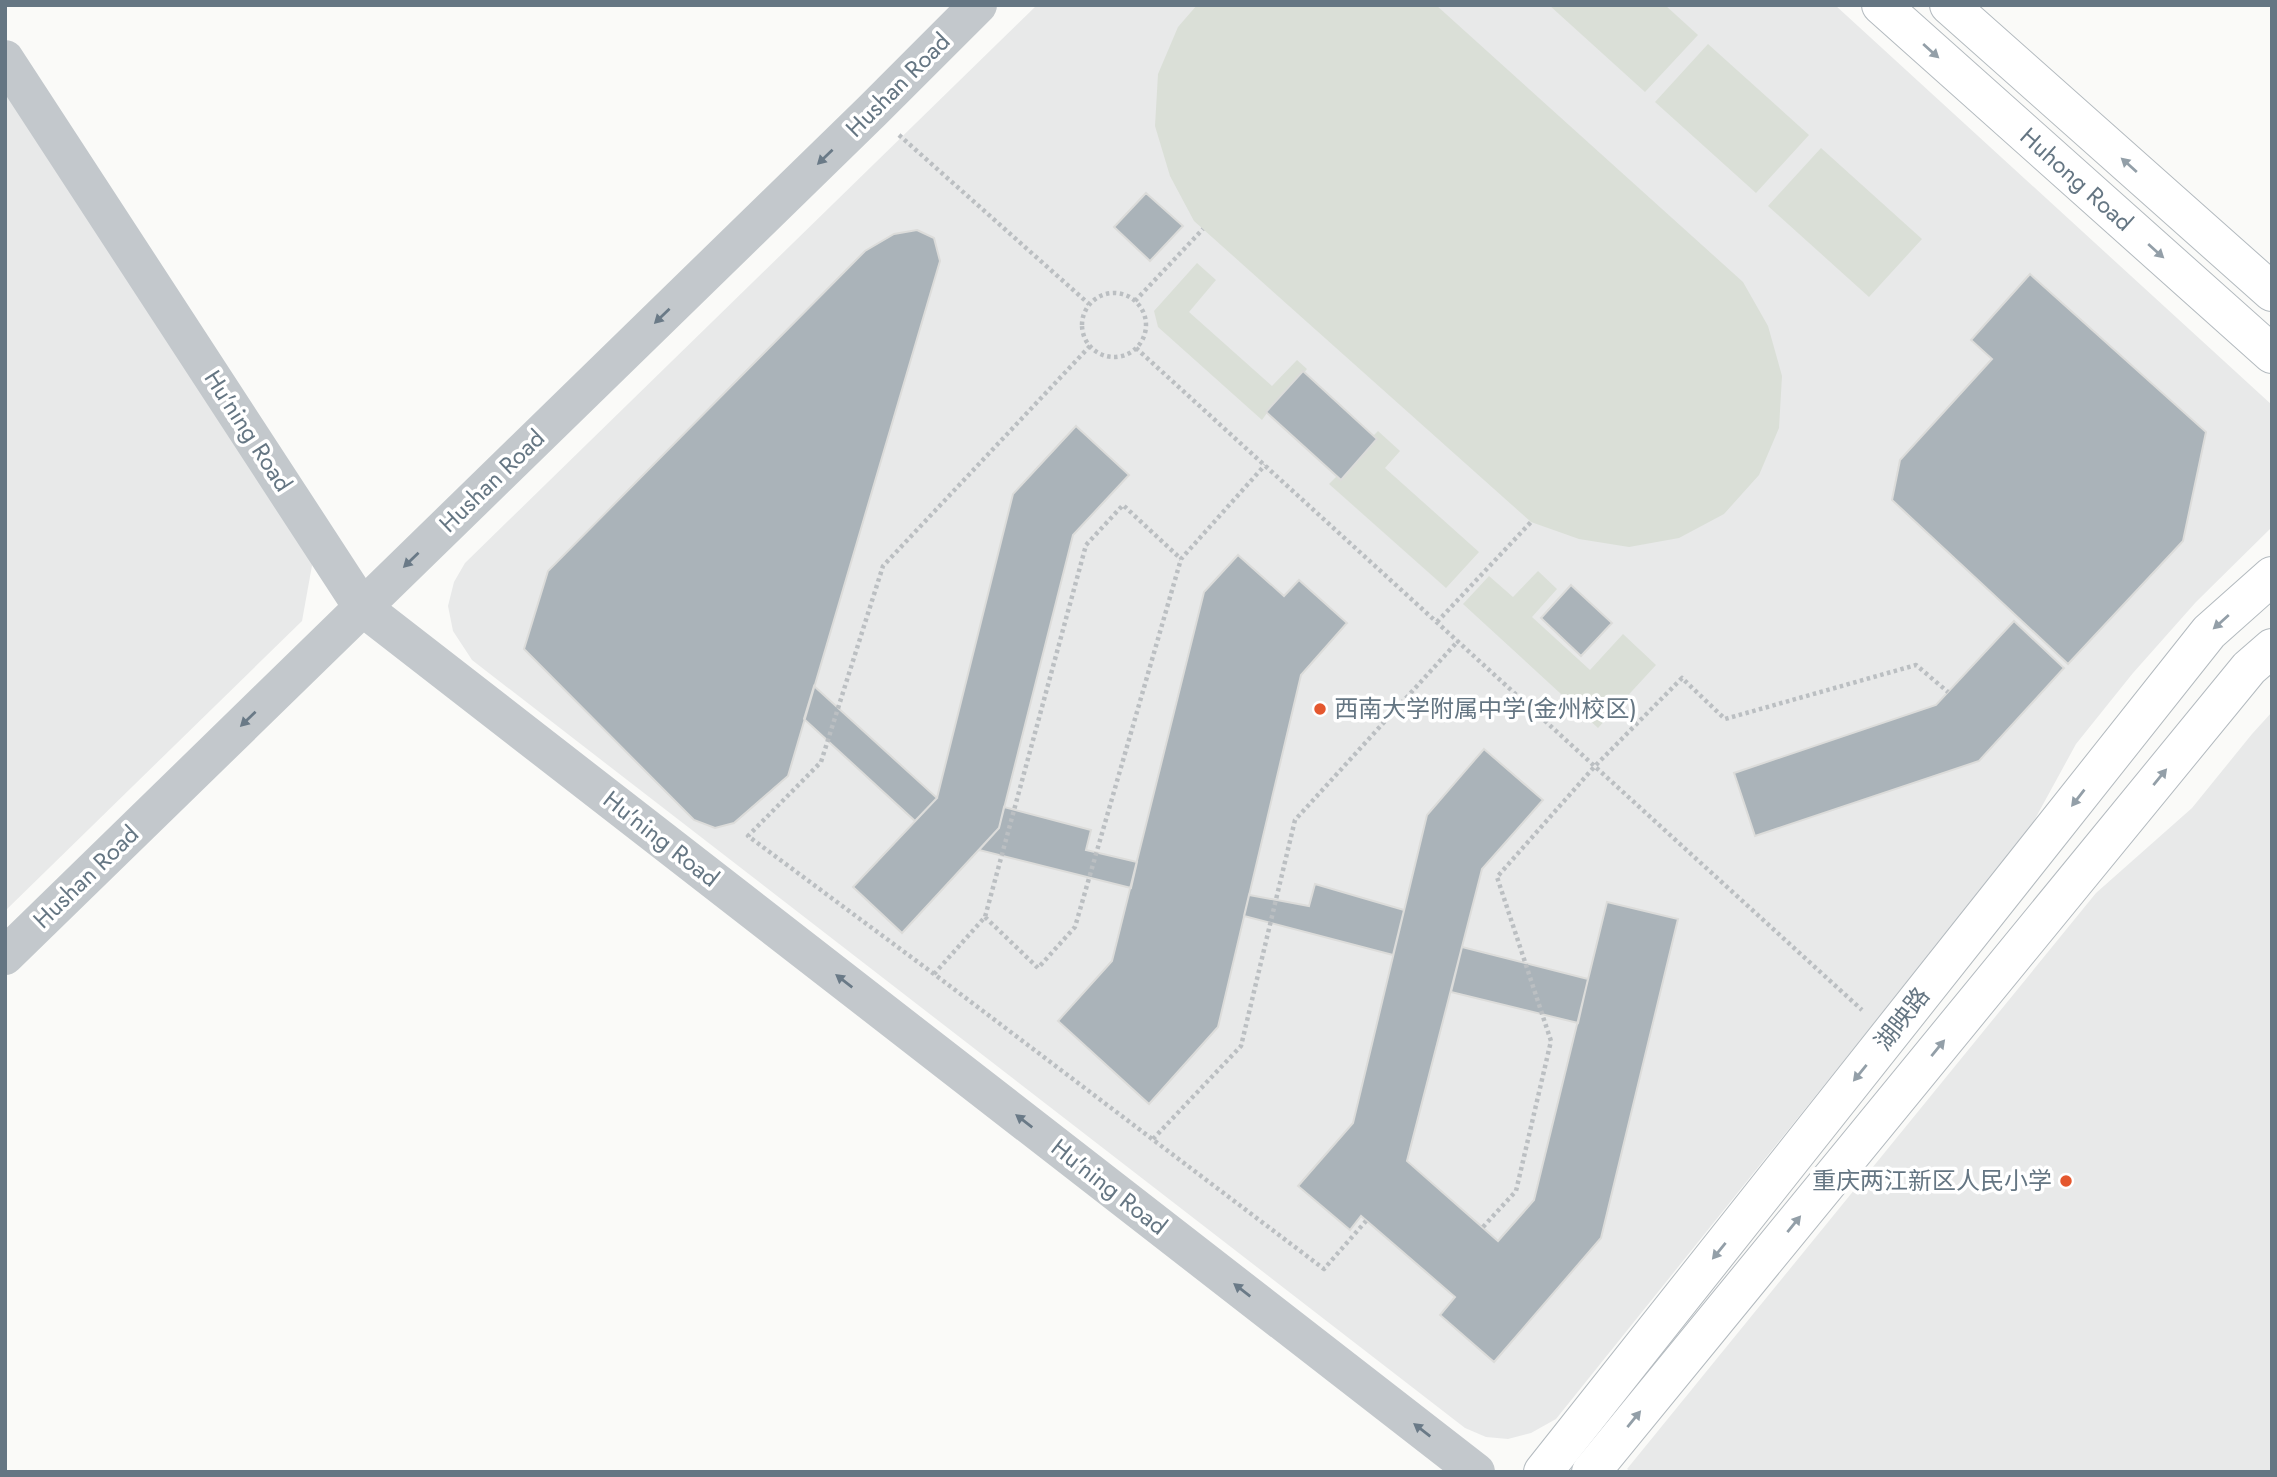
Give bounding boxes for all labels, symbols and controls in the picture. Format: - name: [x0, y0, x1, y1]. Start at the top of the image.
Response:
- street label: Hushan Road: [837, 24, 958, 145]
- one-way arrow: [1923, 43, 1940, 58]
- street label: Huhong Road: [2013, 119, 2141, 239]
- one-way arrow: [817, 149, 834, 165]
- one-way arrow: [2120, 157, 2138, 173]
- one-way arrow: [2147, 243, 2165, 259]
- one-way arrow: [654, 307, 671, 323]
- street label: Hu'ning Road: [196, 363, 301, 498]
- street label: Hushan Road: [431, 421, 552, 540]
- one-way arrow: [403, 551, 420, 567]
- one-way arrow: [2212, 614, 2230, 630]
- place label: 西南大学附属中学(金州校区): [1334, 691, 1637, 726]
- marker: 西南大学附属中学(金州校区): [1312, 701, 1328, 717]
- one-way arrow: [240, 710, 257, 726]
- one-way arrow: [2152, 768, 2167, 786]
- street label: Hu'ning Road: [596, 782, 727, 895]
- one-way arrow: [2070, 789, 2085, 807]
- street label: Hushan Road: [25, 817, 146, 936]
- one-way arrow: [836, 974, 854, 989]
- street label: 湖映路: [1866, 980, 1938, 1058]
- one-way arrow: [1930, 1039, 1945, 1056]
- one-way arrow: [1853, 1063, 1868, 1081]
- one-way arrow: [1015, 1114, 1033, 1128]
- street label: Hu'ning Road: [1044, 1130, 1175, 1243]
- place label: 重庆两江新区人民小学: [1812, 1163, 2052, 1198]
- marker: 重庆两江新区人民小学: [2058, 1173, 2074, 1189]
- one-way arrow: [1786, 1215, 1801, 1232]
- one-way arrow: [1711, 1241, 1726, 1259]
- one-way arrow: [1234, 1283, 1252, 1298]
- one-way arrow: [1626, 1410, 1641, 1427]
- one-way arrow: [1413, 1423, 1431, 1437]

